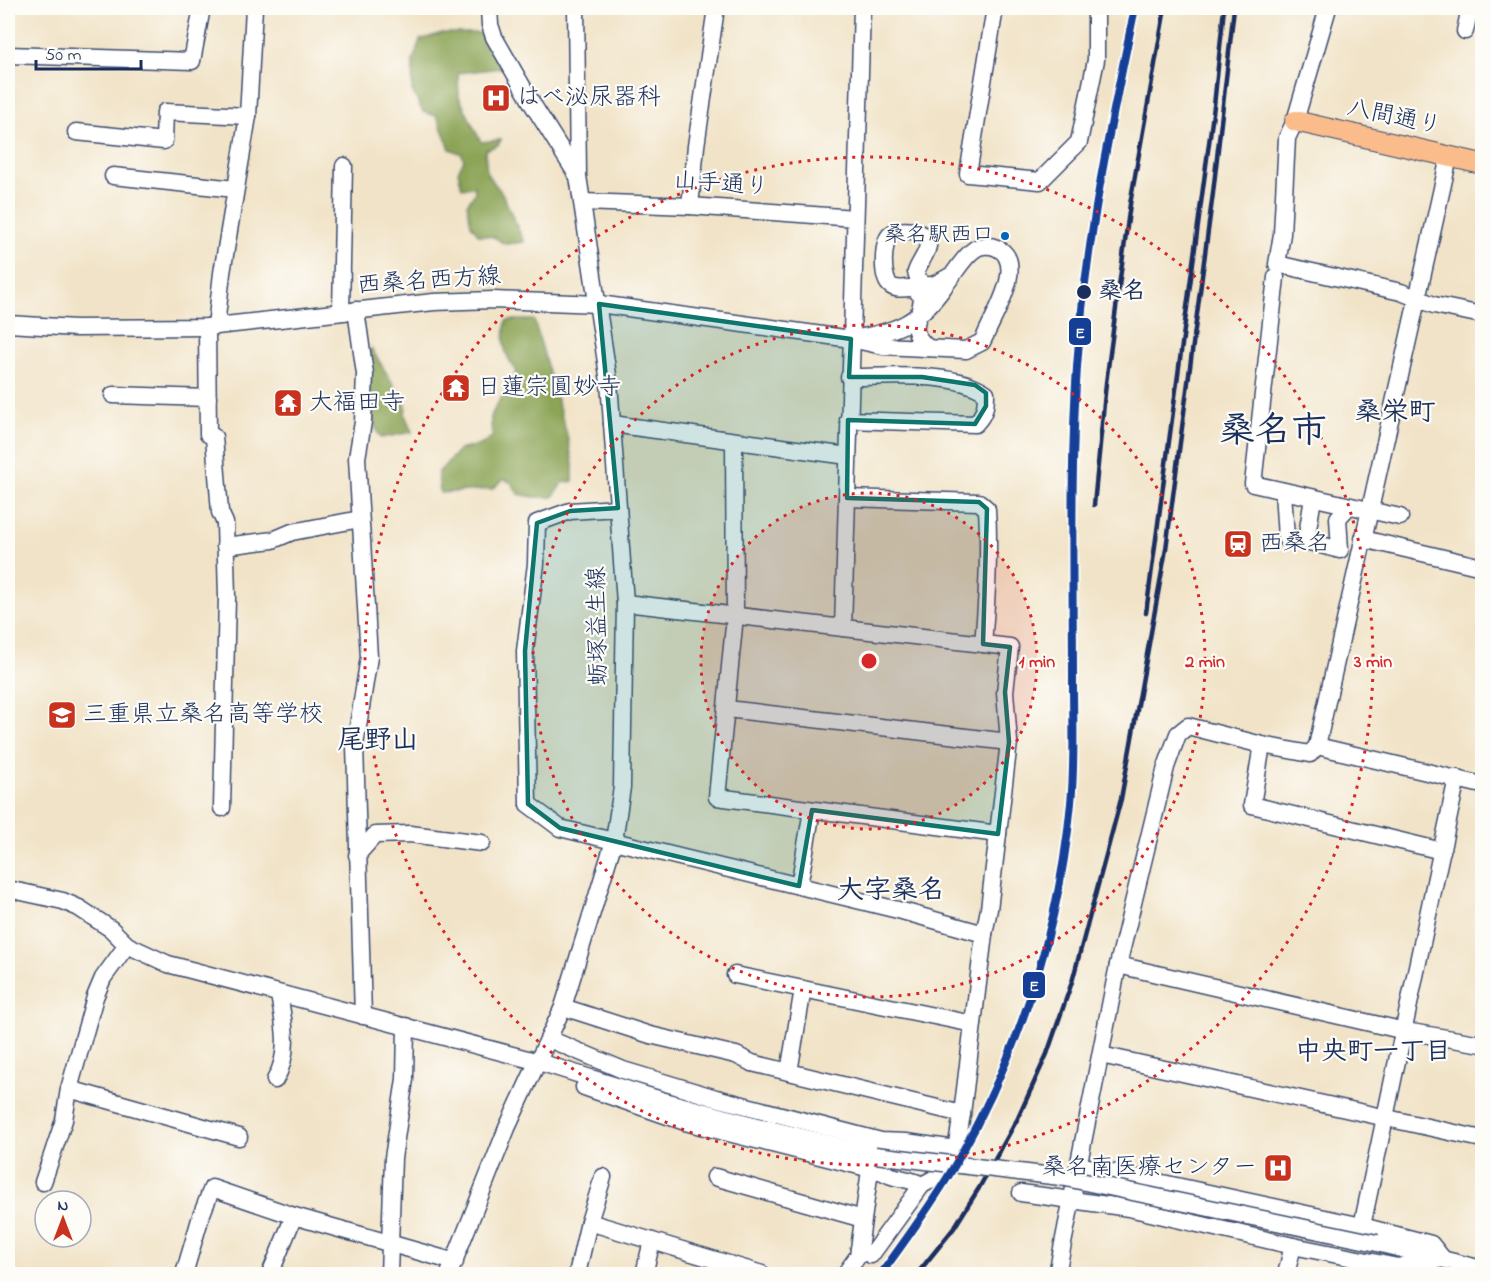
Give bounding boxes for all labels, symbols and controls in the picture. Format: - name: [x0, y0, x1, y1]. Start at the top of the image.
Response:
- scale bar: [36, 33, 141, 71]
- text: 50 m: [45, 43, 82, 69]
- place label: はべ泌尿器科: [517, 81, 661, 116]
- hospital icon: はべ泌尿器科: [480, 82, 512, 114]
- street label: 八間通り: [1343, 91, 1445, 145]
- street label: 山手通り: [672, 164, 770, 206]
- place label: 桑名駅西口: [884, 220, 994, 252]
- marker: 桑名駅西口: [999, 230, 1011, 242]
- street label: 西桑名西方線: [356, 260, 502, 304]
- place label: 桑名: [1098, 275, 1146, 310]
- marker: 桑名: [1075, 283, 1093, 301]
- line badge: E: [1068, 317, 1092, 346]
- text: E: [1075, 322, 1085, 346]
- place label: 日蓮宗圓妙寺: [477, 371, 621, 406]
- temple icon: 日蓮宗圓妙寺: [440, 372, 472, 404]
- place label: 大福田寺: [309, 386, 405, 421]
- temple icon: 大福田寺: [272, 387, 304, 419]
- district label: 桑栄町: [1355, 394, 1436, 433]
- district label: 桑名市: [1219, 406, 1327, 459]
- place label: 西桑名: [1259, 527, 1331, 562]
- station icon: 西桑名: [1222, 528, 1254, 560]
- street label: 蛎塚益生線: [580, 566, 618, 686]
- text: 1 min: [1019, 650, 1055, 676]
- text: 2 min: [1184, 650, 1225, 676]
- text: 3 min: [1353, 650, 1392, 676]
- centre of rings: [859, 651, 879, 671]
- place label: 三重県立桑名高等学校: [83, 698, 323, 733]
- school or university icon: 三重県立桑名高等学校: [46, 699, 78, 731]
- district label: 尾野山: [338, 722, 419, 761]
- district label: 大字桑名: [837, 872, 945, 911]
- line badge: E: [1022, 971, 1046, 999]
- text: E: [1029, 975, 1039, 999]
- district label: 中央町一丁目: [1295, 1034, 1451, 1072]
- place label: 桑名南医療センター: [1042, 1151, 1257, 1186]
- hospital icon: 桑名南医療センター: [1262, 1152, 1294, 1184]
- north arrow: [33, 1189, 93, 1249]
- text: N: [58, 1194, 69, 1218]

